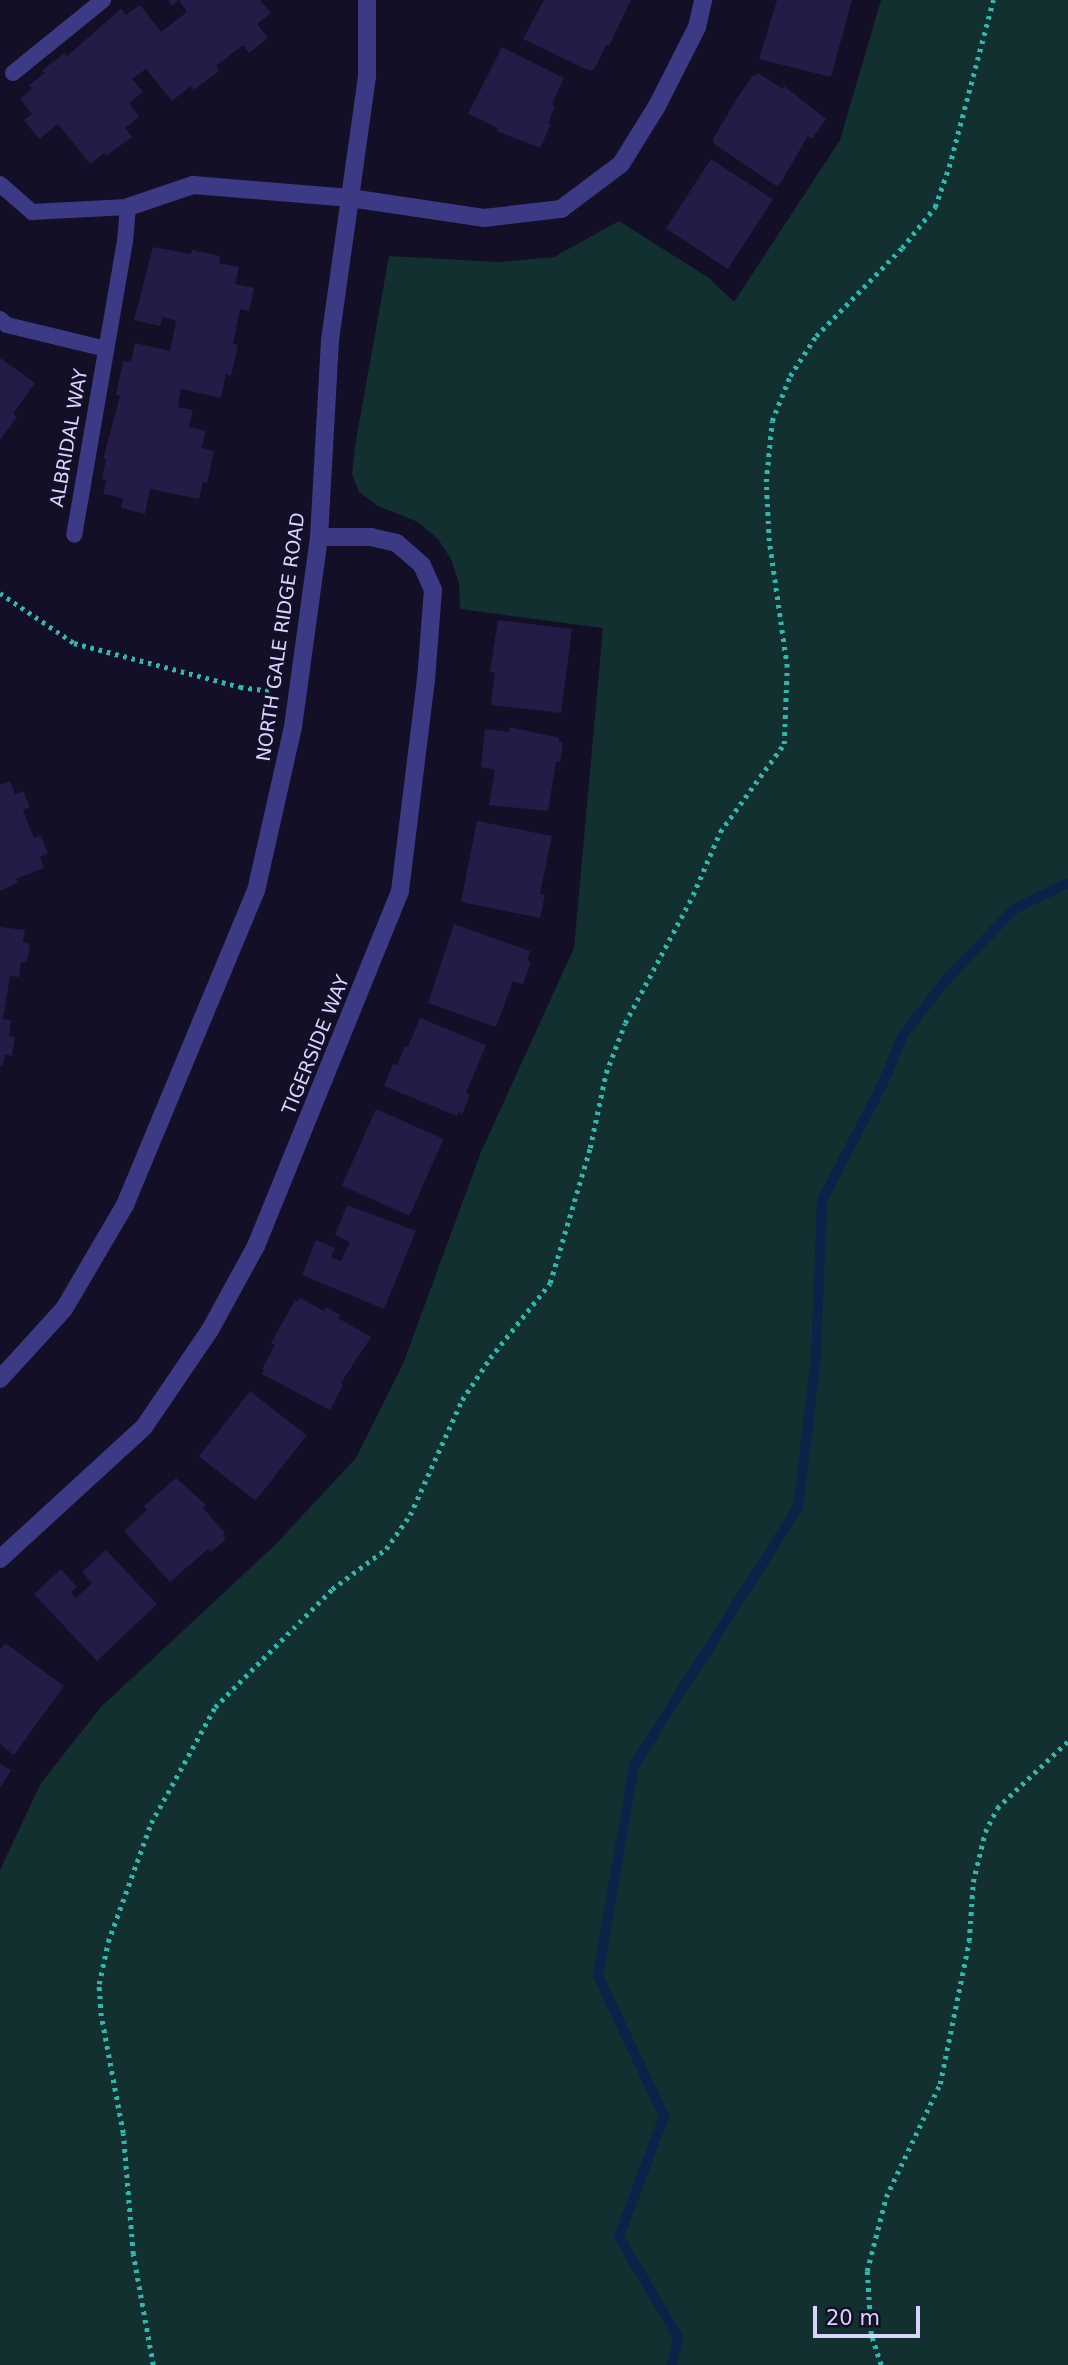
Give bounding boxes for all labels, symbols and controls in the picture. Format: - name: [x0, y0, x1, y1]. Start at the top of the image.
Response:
- street label: ALBRIDAL WAY: [46, 367, 92, 509]
- street label: NORTH GALE RIDGE ROAD: [252, 511, 310, 763]
- street label: TIGERSIDE WAY: [278, 972, 354, 1118]
- scale bar: [816, 2292, 923, 2336]
- text: 20 m: [826, 2306, 880, 2330]

